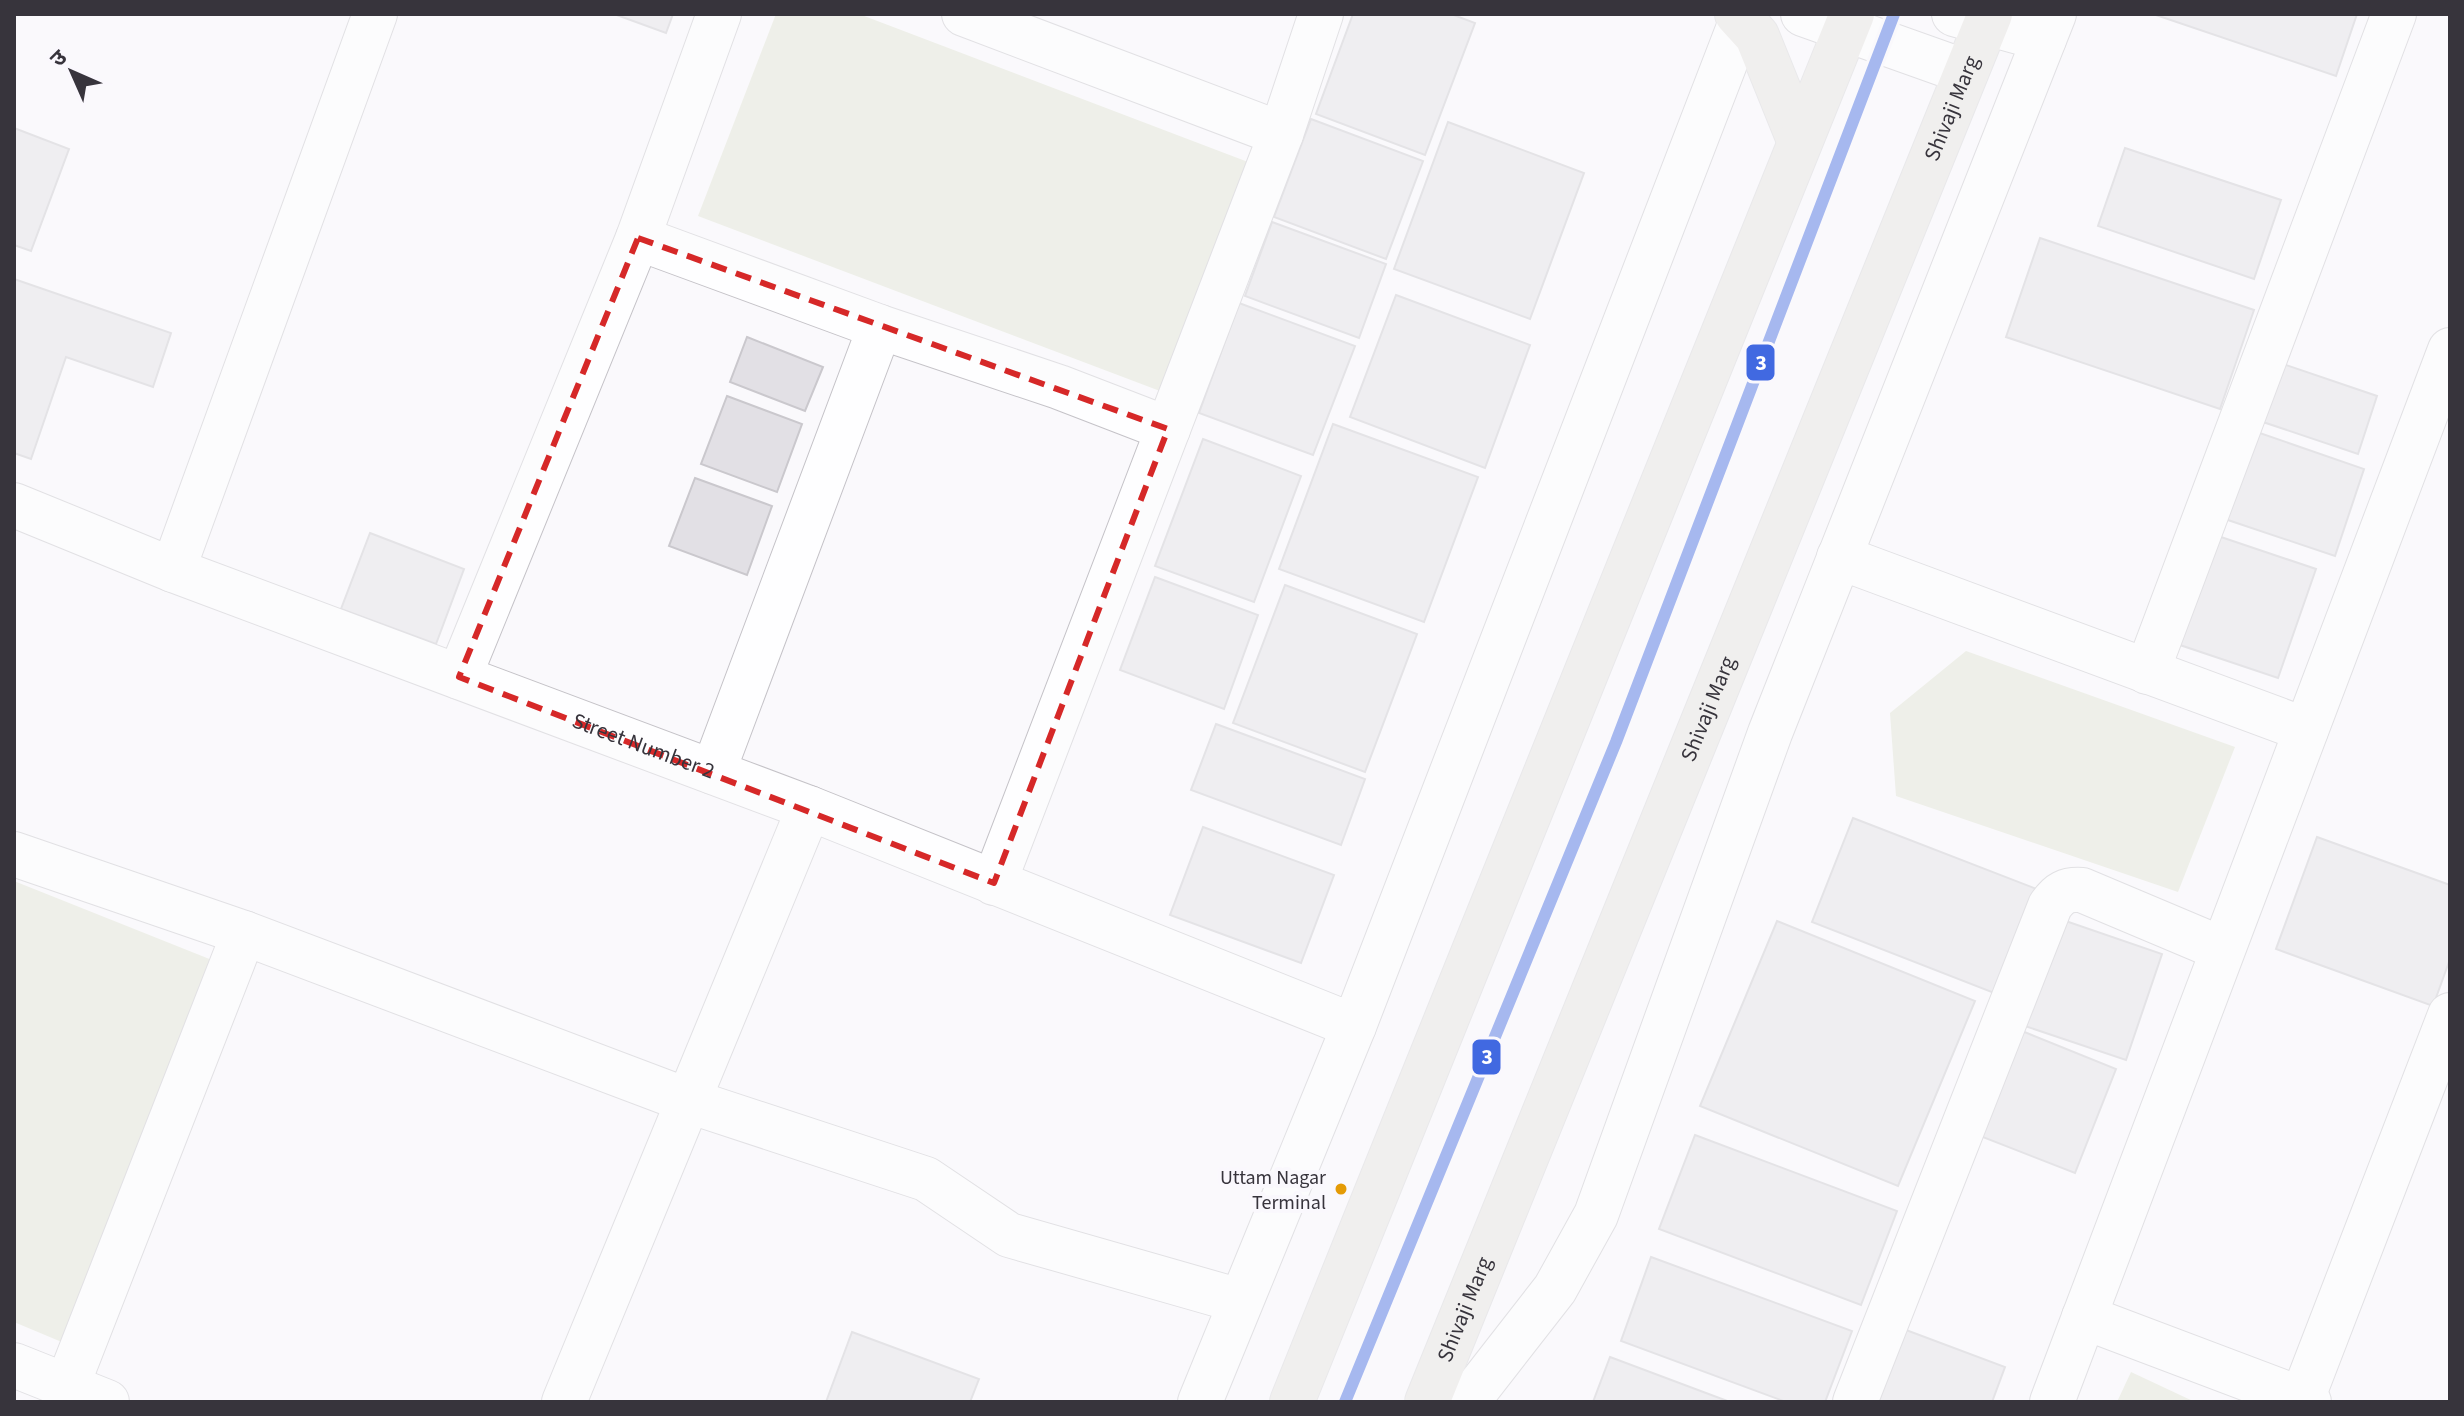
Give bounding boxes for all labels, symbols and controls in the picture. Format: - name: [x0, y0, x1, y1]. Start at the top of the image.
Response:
- north arrow: [32, 32, 112, 112]
- text: उ: [43, 42, 75, 74]
- street label: Shivaji Marg: [1916, 51, 1987, 166]
- line badge: 3: [1745, 343, 1776, 382]
- text: 3: [1755, 347, 1767, 379]
- street label: Shivaji Marg: [1672, 651, 1744, 766]
- street label: Street Number 2: [567, 705, 719, 787]
- line badge: 3: [1471, 1038, 1502, 1076]
- text: 3: [1481, 1041, 1493, 1073]
- place label: Uttam Nagar Terminal: [1220, 1164, 1326, 1217]
- marker: Uttam Nagar Terminal: [1333, 1181, 1349, 1197]
- street label: Shivaji Marg: [1429, 1252, 1500, 1367]

